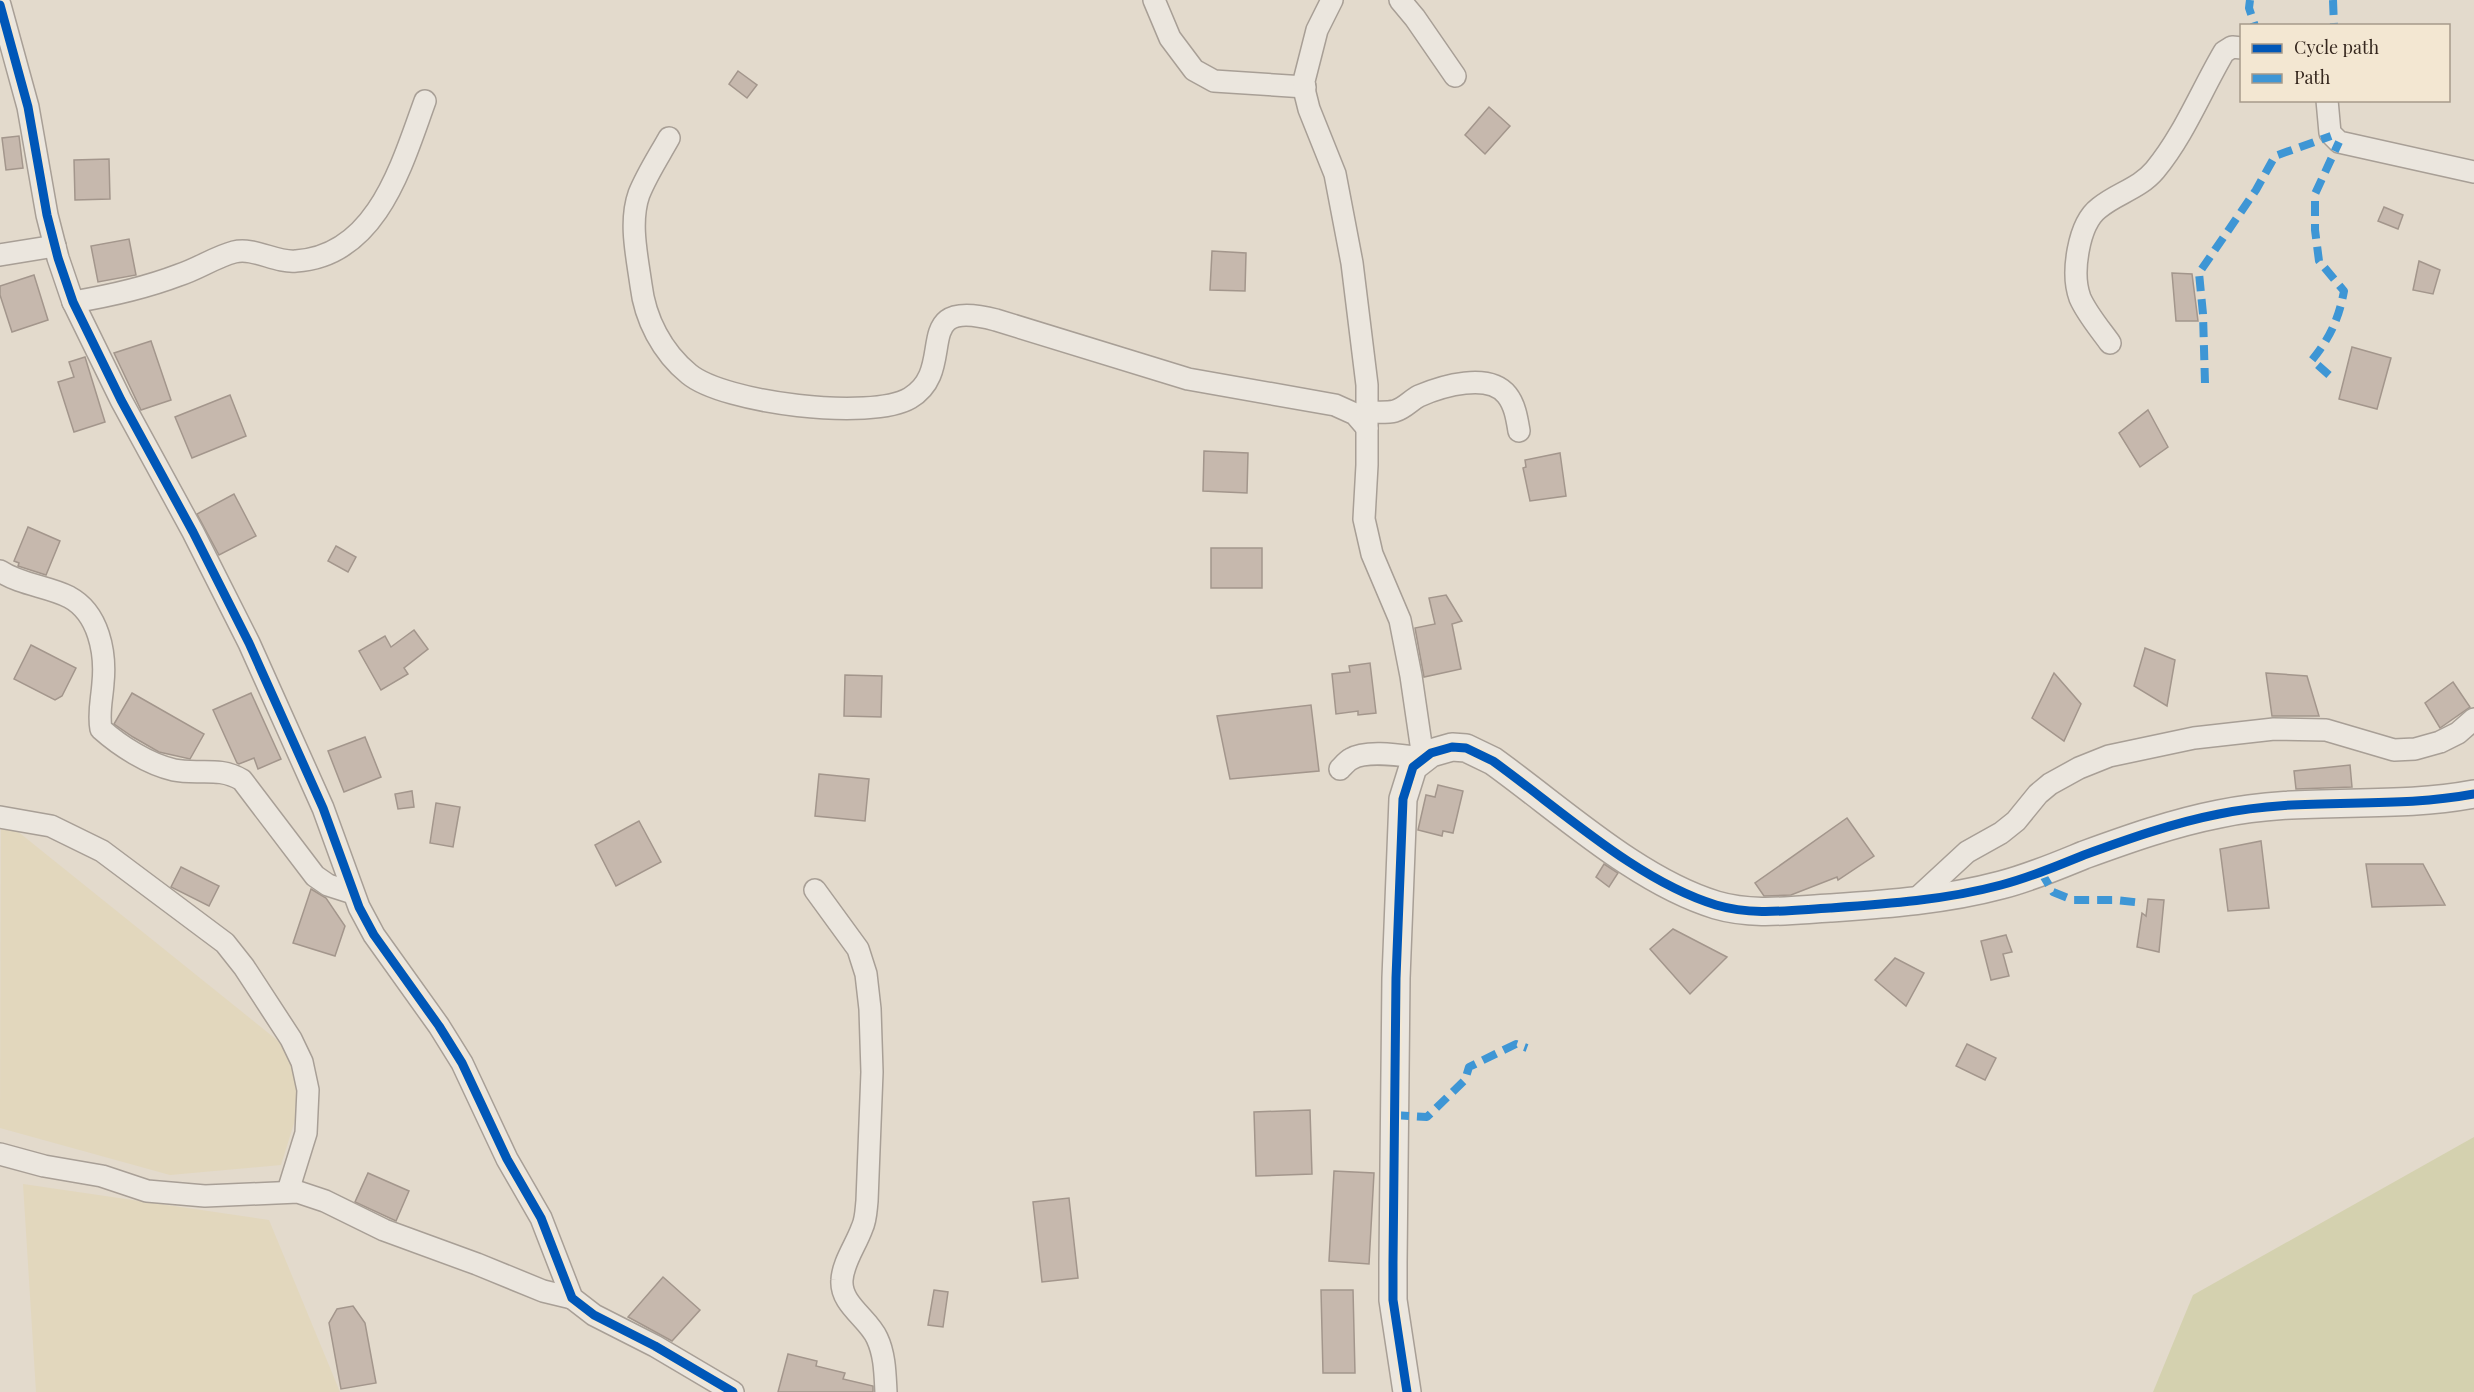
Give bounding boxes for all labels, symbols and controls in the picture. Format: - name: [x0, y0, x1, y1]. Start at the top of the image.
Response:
- legend: [2240, 24, 2450, 102]
- text: Cycle path: [2294, 35, 2379, 59]
- text: Path: [2294, 65, 2331, 89]

